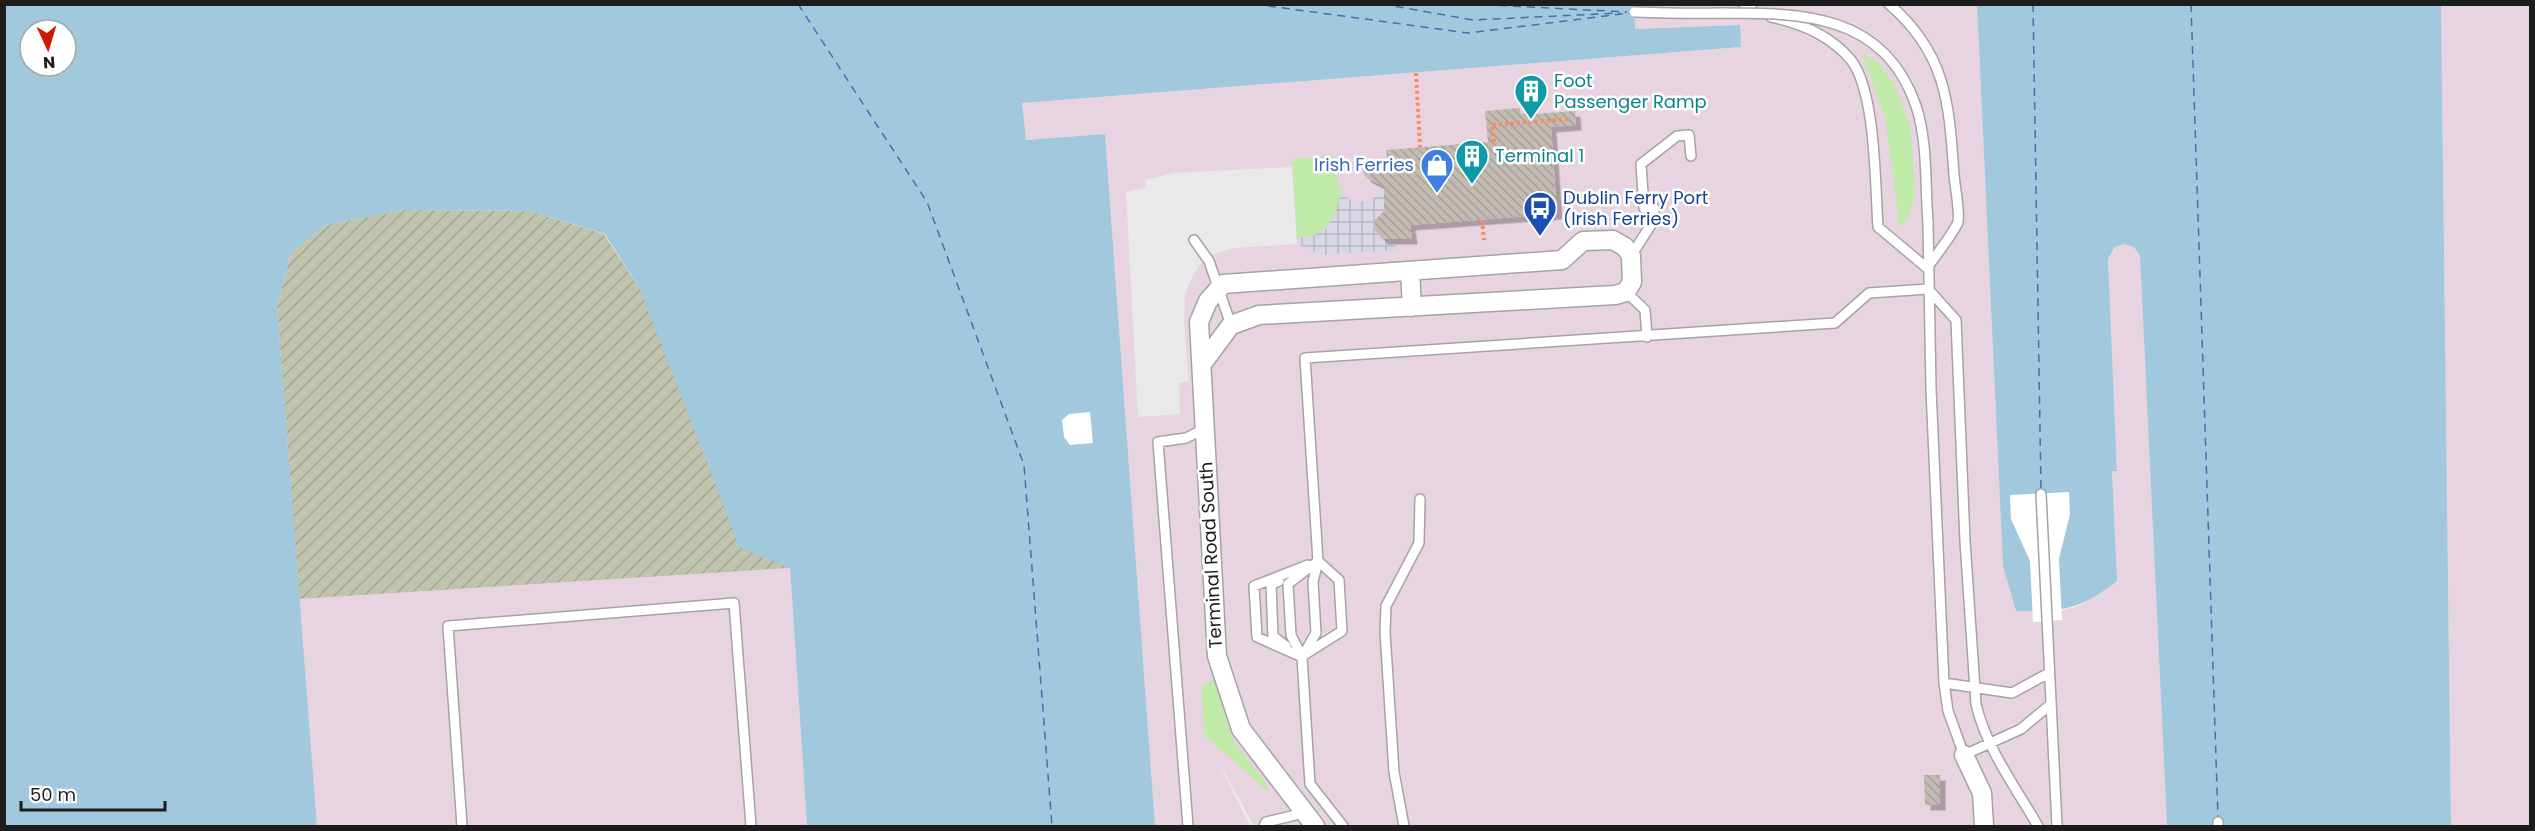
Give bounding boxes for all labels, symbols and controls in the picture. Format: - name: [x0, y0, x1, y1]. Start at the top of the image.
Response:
- north arrow: [18, 18, 78, 78]
- text: N: [42, 51, 56, 74]
- place label: Foot Passenger Ramp: [1554, 68, 1707, 114]
- building icon: Foot Passenger Ramp: [1513, 73, 1549, 120]
- building icon: Terminal 1: [1454, 138, 1490, 185]
- place label: Terminal 1: [1495, 143, 1584, 168]
- shop icon: Irish Ferries: [1419, 147, 1455, 194]
- place label: Irish Ferries: [1314, 152, 1414, 177]
- place label: Dublin Ferry Port (Irish Ferries): [1563, 185, 1708, 231]
- bus stop icon: Dublin Ferry Port (Irish Ferries): [1522, 190, 1558, 237]
- street label: Terminal Road South: [1193, 461, 1228, 649]
- scale bar: [21, 774, 165, 812]
- text: 50 m: [30, 782, 76, 807]

